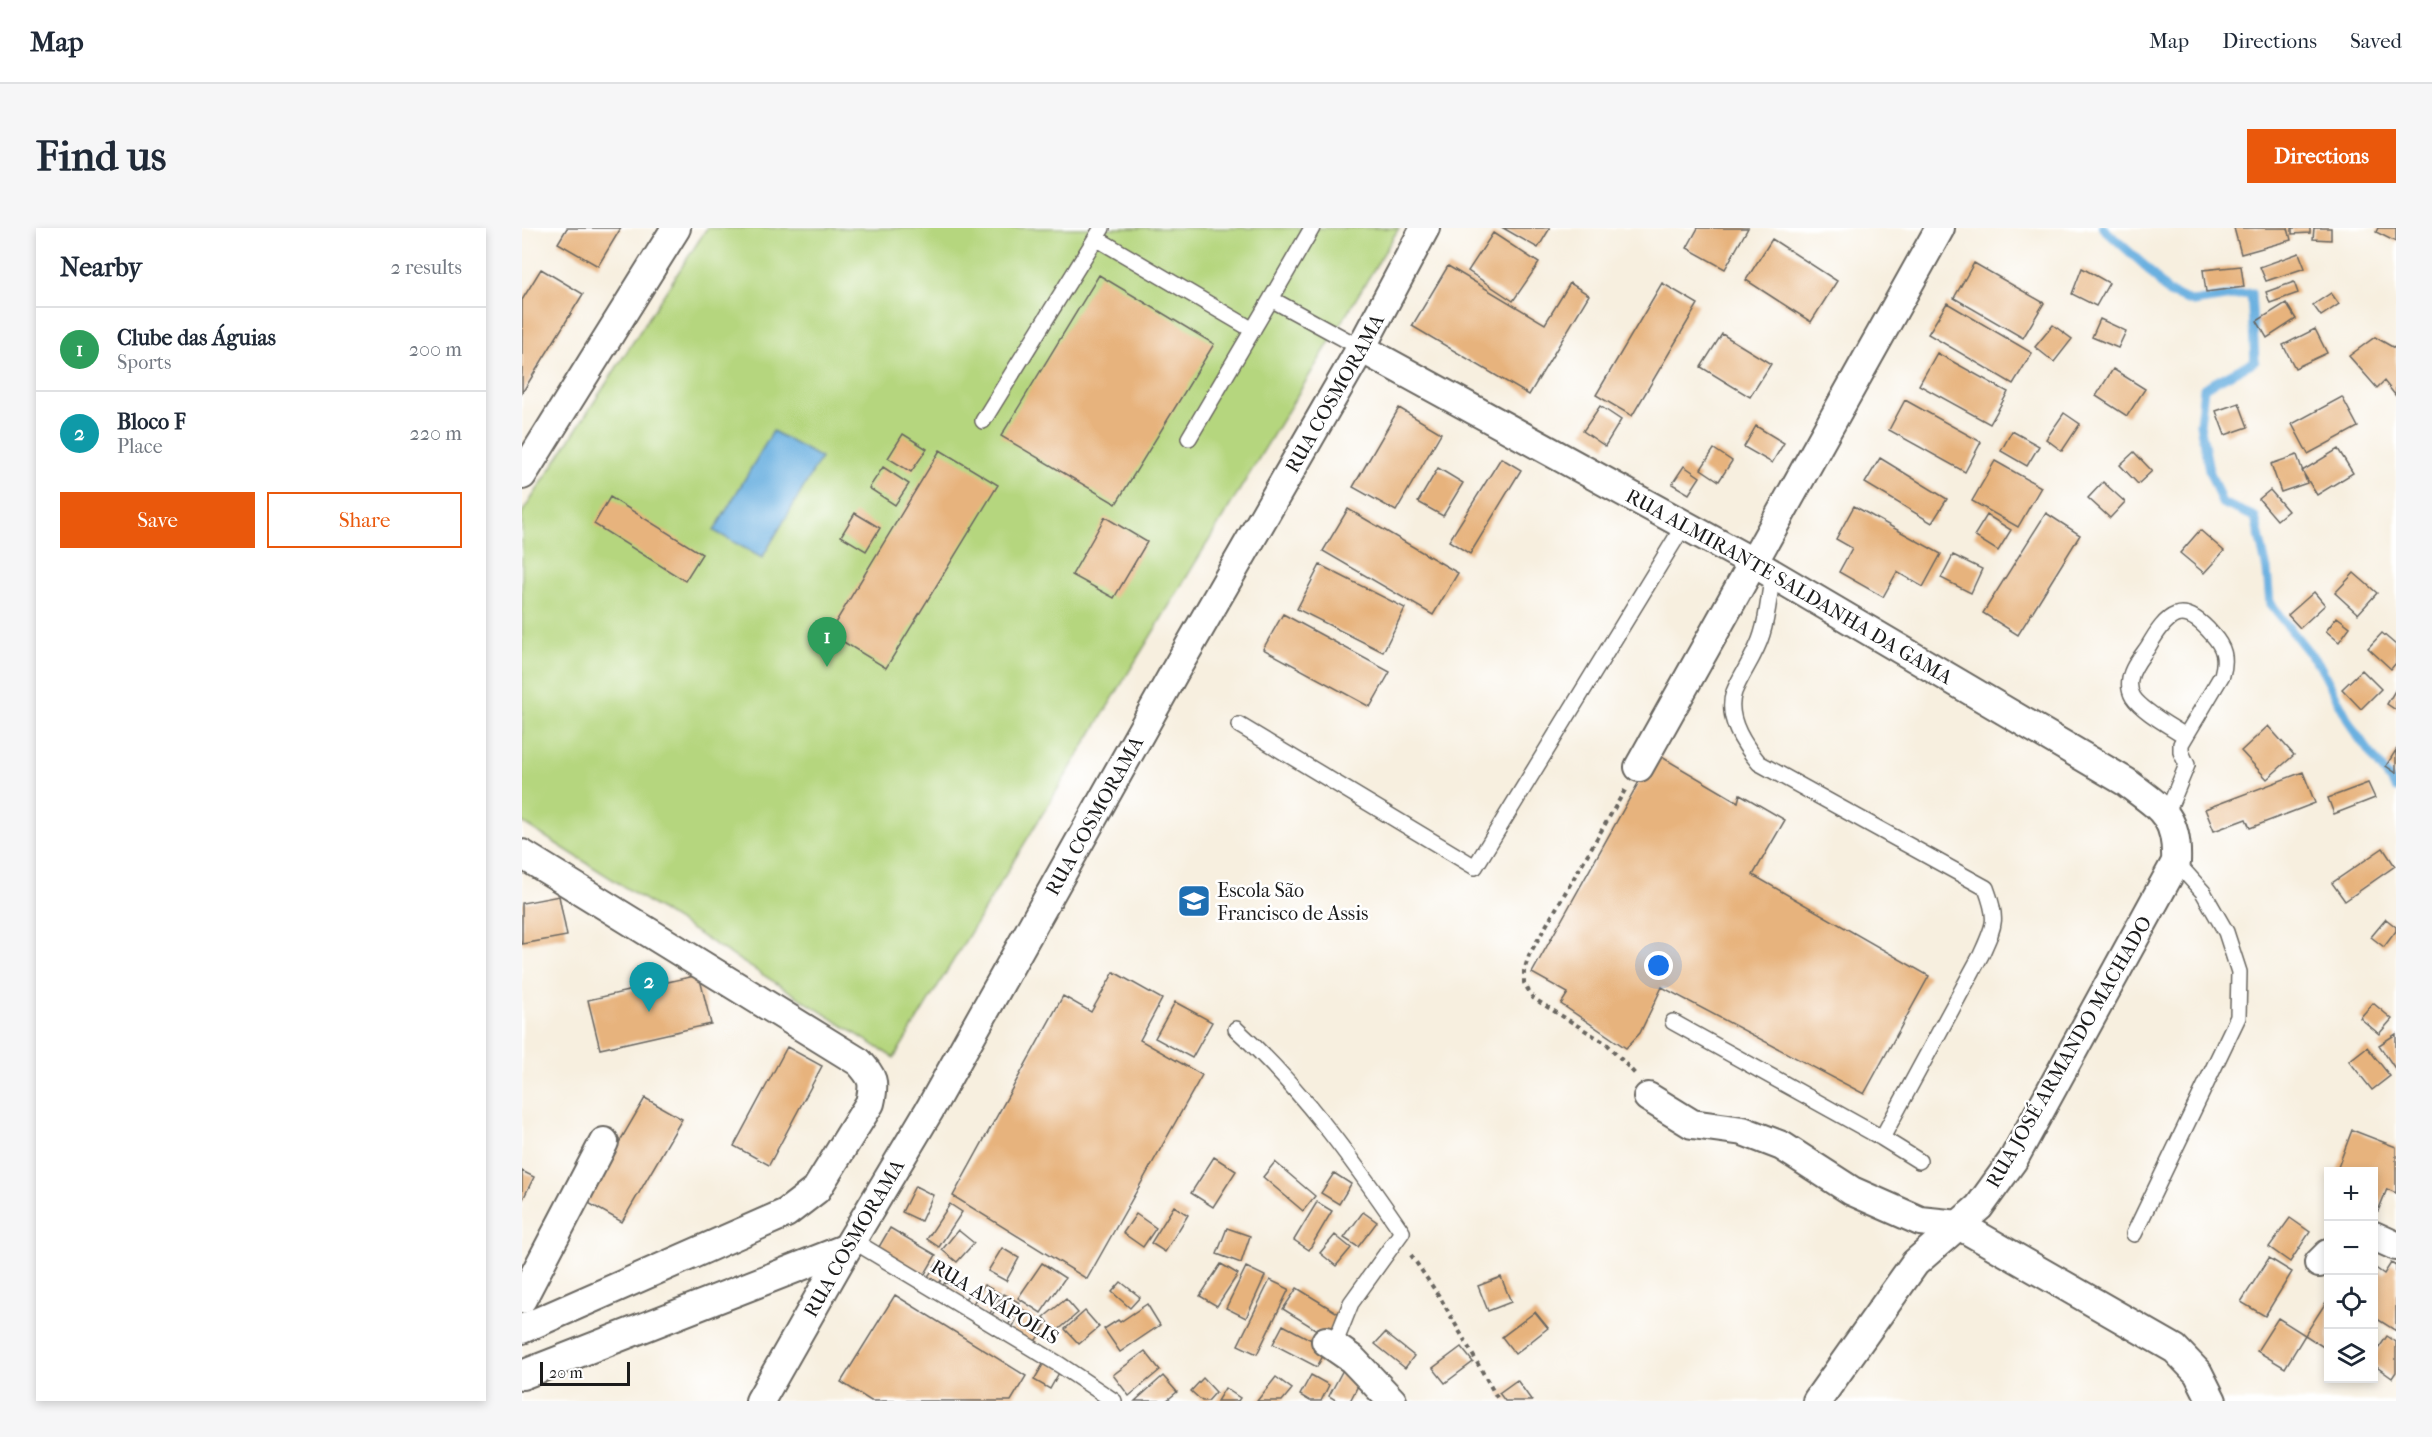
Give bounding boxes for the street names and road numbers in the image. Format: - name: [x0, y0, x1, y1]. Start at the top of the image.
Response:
- street label: RUA COSMORAMA: [1280, 309, 1389, 477]
- street label: RUA ALMIRANTE SALDANHA DA GAMA: [1622, 484, 1957, 689]
- street label: RUA COSMORAMA: [1040, 731, 1148, 899]
- street label: RUA JOSÉ ARMANDO MACHADO: [1981, 912, 2156, 1192]
- street label: RUA COSMORAMA: [799, 1154, 909, 1321]
- street label: RUA ANÁPOLIS: [927, 1254, 1064, 1349]

